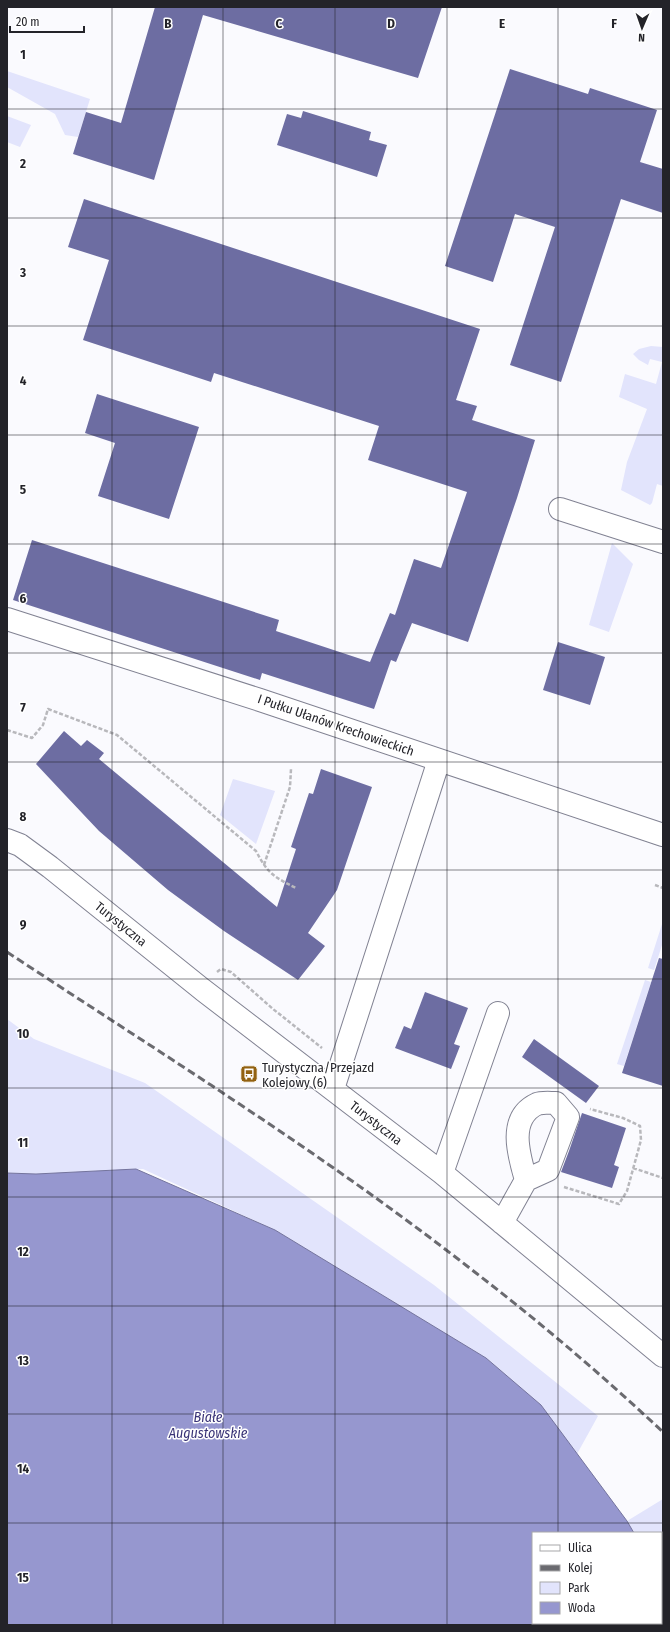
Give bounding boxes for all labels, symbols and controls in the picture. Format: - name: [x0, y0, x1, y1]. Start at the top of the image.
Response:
- scale bar: [10, 8, 84, 34]
- north arrow: [622, 8, 662, 48]
- text: 20 m: [16, 15, 40, 29]
- text: B: [164, 16, 172, 31]
- text: C: [276, 16, 283, 31]
- text: D: [387, 16, 395, 31]
- text: E: [499, 16, 505, 31]
- text: F: [611, 16, 617, 31]
- text: N: [638, 31, 645, 44]
- text: 1: [20, 47, 26, 62]
- text: 2: [19, 156, 26, 171]
- text: 3: [19, 265, 26, 280]
- text: 4: [20, 373, 27, 388]
- text: 5: [20, 482, 26, 497]
- text: 6: [20, 591, 27, 606]
- street label: I Pułku Ułanów Krechowieckich: [256, 691, 416, 759]
- text: 7: [20, 700, 26, 715]
- text: 8: [20, 809, 27, 824]
- street label: Turystyczna: [92, 899, 150, 949]
- text: 9: [20, 917, 27, 932]
- text: 10: [17, 1026, 29, 1041]
- place label: Turystyczna/Przejazd Kolejowy (6): [262, 1060, 374, 1090]
- bus stop icon: Turystyczna/Przejazd Kolejowy (6): [239, 1064, 259, 1084]
- street label: Turystyczna: [347, 1098, 405, 1148]
- text: 11: [18, 1135, 28, 1150]
- text: 12: [17, 1244, 29, 1259]
- text: 13: [17, 1353, 29, 1368]
- water label: Białe Augustowskie: [168, 1409, 248, 1442]
- text: 14: [17, 1461, 29, 1476]
- legend: [532, 1532, 662, 1624]
- text: Ulica: [568, 1541, 592, 1555]
- text: Kolej: [568, 1561, 593, 1575]
- text: 15: [17, 1570, 29, 1585]
- text: Park: [568, 1581, 590, 1595]
- text: Woda: [568, 1601, 596, 1615]

